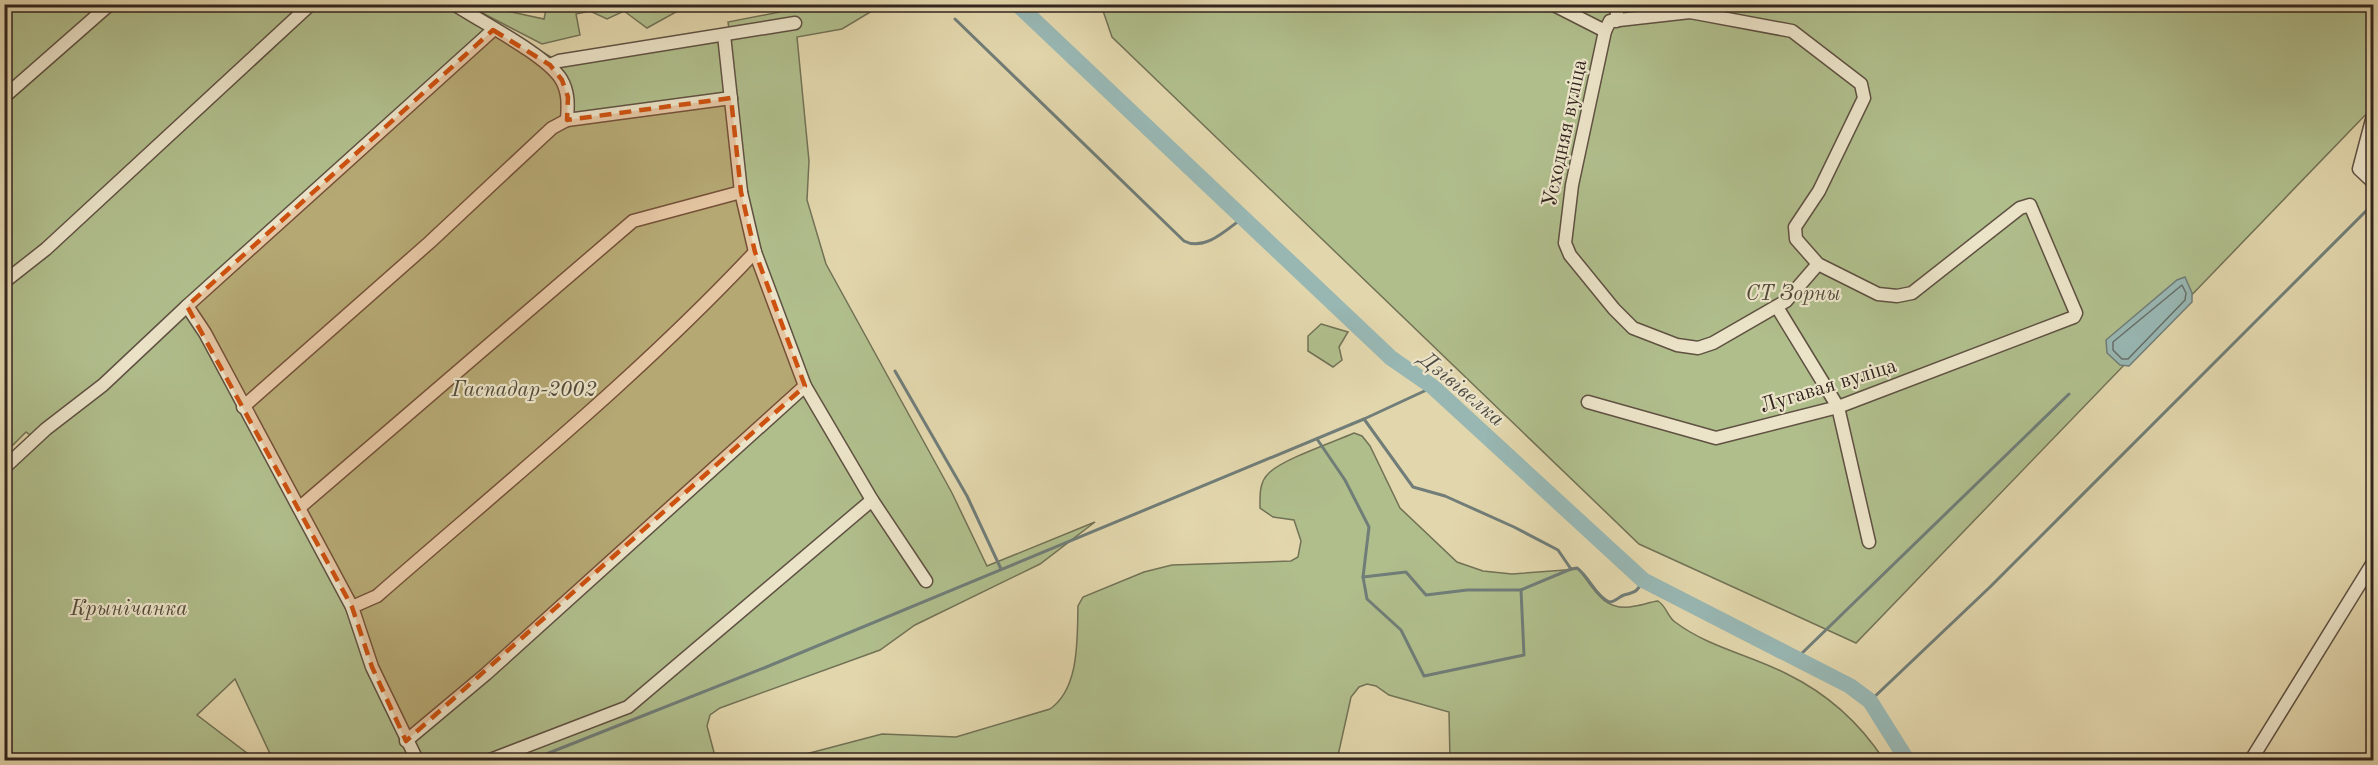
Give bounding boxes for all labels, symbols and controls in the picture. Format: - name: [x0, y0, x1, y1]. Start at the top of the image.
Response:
- street label: Усходняя вуліца: [1540, 57, 1591, 209]
- park label: СТ Зорны: [1745, 283, 1841, 305]
- water label: Дзівівелка: [1413, 346, 1508, 431]
- street label: Лугавая вуліца: [1758, 356, 1899, 417]
- park label: Гаспадар-2002: [450, 380, 597, 401]
- park label: Крынічанка: [70, 599, 187, 620]

